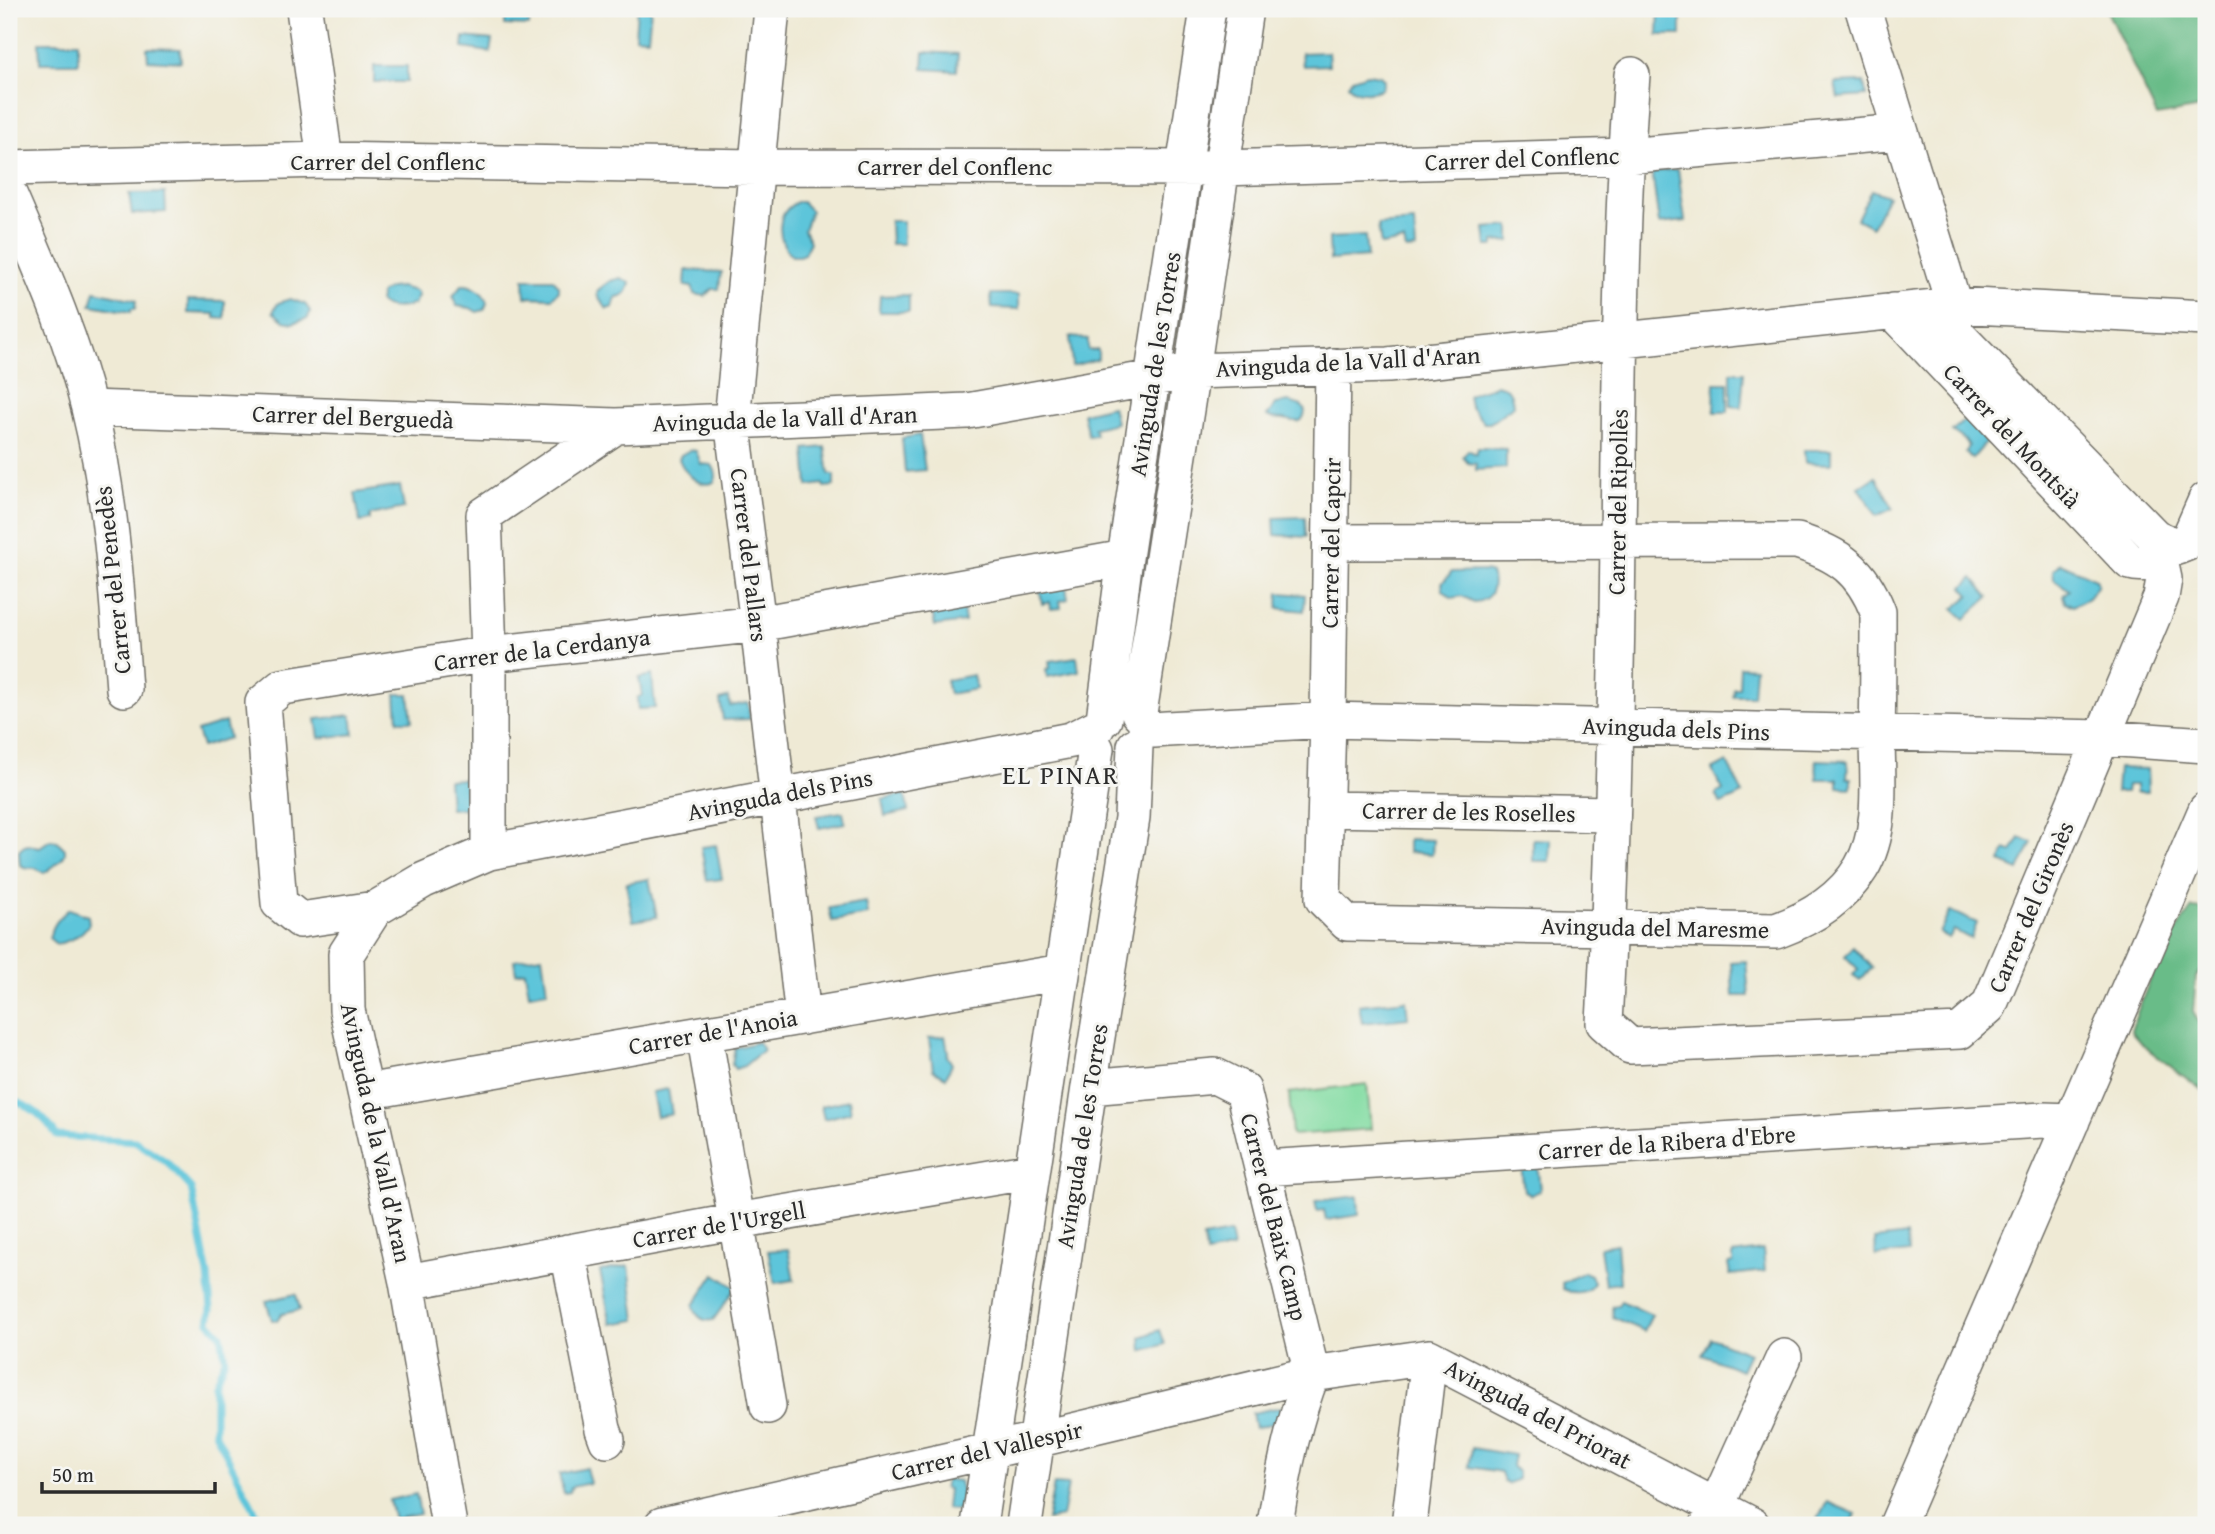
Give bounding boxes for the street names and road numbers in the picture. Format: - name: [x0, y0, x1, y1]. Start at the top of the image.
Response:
- street label: Carrer del Conflenc: [1424, 138, 1620, 179]
- street label: Carrer del Conflenc: [291, 144, 486, 179]
- street label: Carrer del Conflenc: [858, 149, 1053, 184]
- street label: Avinguda de les Torres: [1119, 249, 1190, 479]
- street label: Avinguda de la Vall d'Aran: [1215, 337, 1482, 386]
- street label: Carrer del Montsià: [1936, 355, 2090, 517]
- street label: Carrer del Berguedà: [252, 395, 455, 438]
- street label: Avinguda de la Vall d'Aran: [652, 396, 919, 441]
- street label: Carrer del Ripollès: [1598, 409, 1637, 595]
- street label: Carrer del Capcir: [1312, 457, 1349, 629]
- street label: Carrer del Pallars: [721, 466, 778, 644]
- street label: Carrer del Penedès: [85, 484, 140, 676]
- street label: Carrer de la Cerdanya: [432, 619, 653, 680]
- street label: Avinguda dels Pins: [1581, 708, 1771, 749]
- street label: Avinguda dels Pins: [684, 759, 876, 830]
- street label: Carrer de les Roselles: [1362, 792, 1576, 831]
- street label: Carrer del Gironès: [1979, 816, 2082, 998]
- street label: Avinguda del Maresme: [1541, 908, 1769, 947]
- street label: Carrer de l'Anoia: [626, 999, 801, 1064]
- street label: Avinguda de la Vall d'Aran: [332, 1000, 421, 1267]
- street label: Avinguda de les Torres: [1046, 1021, 1117, 1251]
- street label: Carrer del Baix Camp: [1232, 1110, 1317, 1324]
- street label: Carrer de la Ribera d'Ebre: [1537, 1116, 1797, 1169]
- street label: Carrer de l'Urgell: [630, 1192, 808, 1257]
- street label: Avinguda del Priorat: [1439, 1349, 1638, 1478]
- street label: Carrer del Vallespir: [888, 1411, 1086, 1490]

